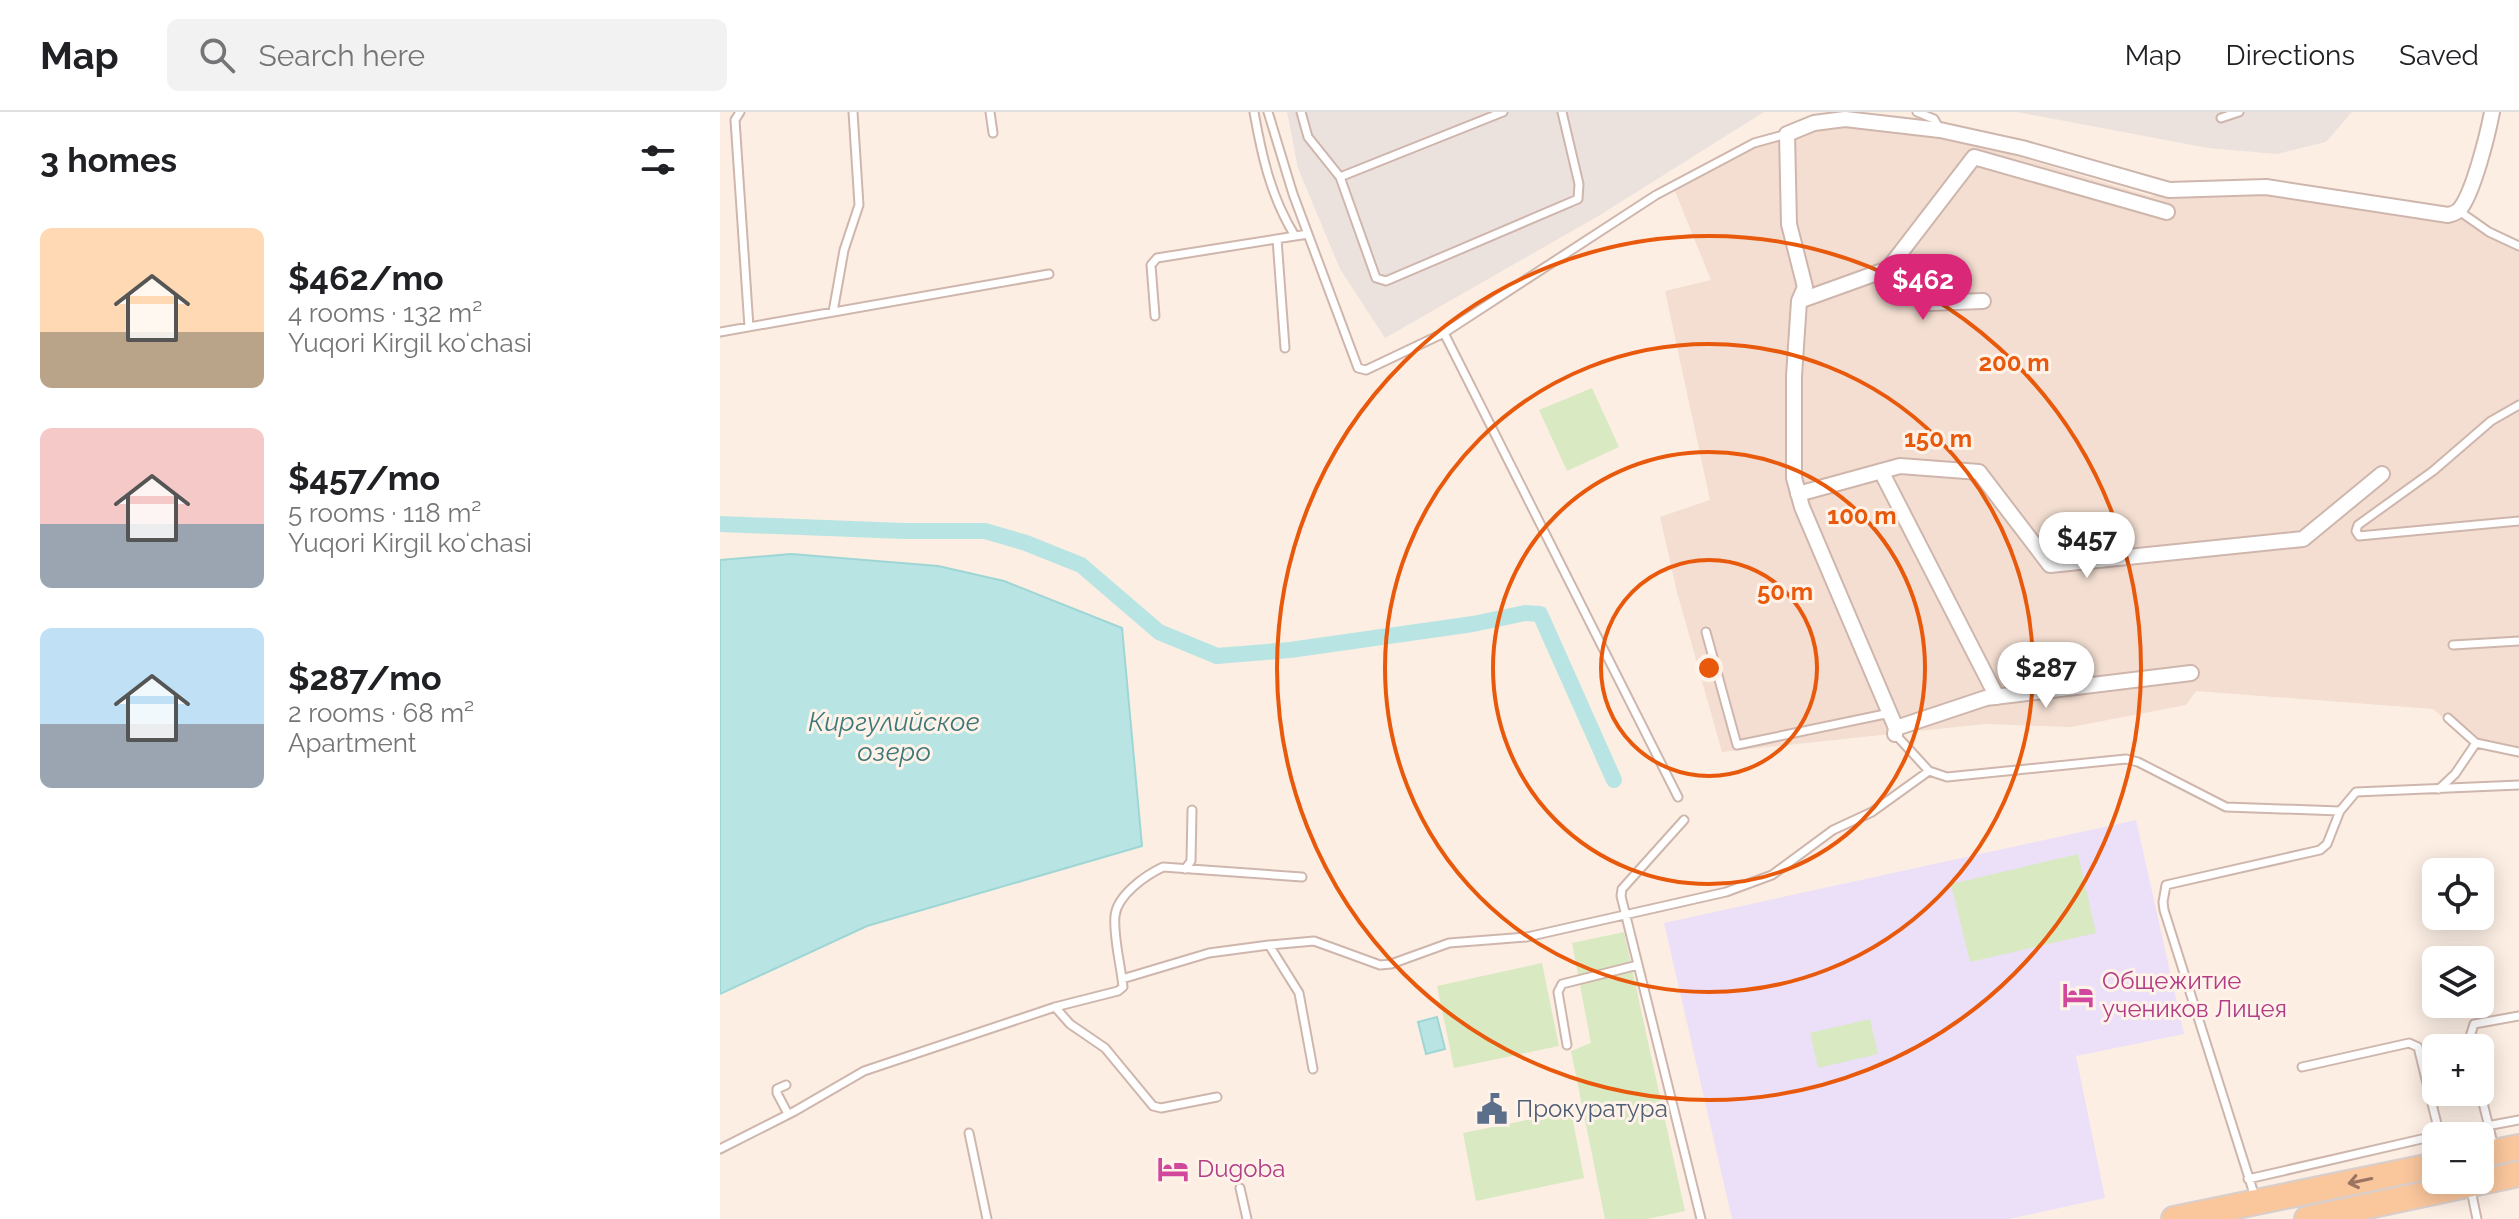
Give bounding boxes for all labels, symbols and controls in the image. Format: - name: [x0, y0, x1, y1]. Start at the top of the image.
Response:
- search box: [167, 19, 727, 91]
- text: Map: [40, 33, 119, 78]
- icon: search: [195, 33, 239, 77]
- text: Search here: [259, 38, 425, 73]
- text: Map: [2125, 39, 2182, 72]
- text: Directions: [2226, 39, 2355, 72]
- text: Saved: [2399, 39, 2479, 72]
- icon: filters: [636, 138, 680, 182]
- text: 3 homes: [40, 140, 177, 180]
- pin: $462: [1876, 254, 1970, 322]
- text: $462/mo: [288, 258, 444, 298]
- icon: home: [104, 260, 200, 356]
- text: $462: [1892, 265, 1954, 295]
- text: 4 rooms · 132 m²: [288, 298, 482, 328]
- text: Yuqori Kirgil koʻchasi: [288, 328, 532, 358]
- text: 200 m: [1978, 348, 2050, 377]
- text: 150 m: [1904, 424, 1972, 453]
- text: $457/mo: [288, 458, 440, 498]
- icon: home: [104, 460, 200, 556]
- text: 5 rooms · 118 m²: [288, 498, 481, 528]
- text: 100 m: [1827, 501, 1897, 530]
- pin: $457: [2040, 512, 2134, 580]
- text: $457: [2057, 523, 2117, 553]
- text: Yuqori Kirgil koʻchasi: [288, 528, 532, 558]
- text: 50 m: [1757, 577, 1813, 606]
- pin: $287: [1999, 642, 2093, 710]
- text: $287: [2015, 653, 2077, 683]
- centre of rings: [1695, 654, 1723, 682]
- text: $287/mo: [288, 658, 442, 698]
- icon: home: [104, 660, 200, 756]
- text: 2 rooms · 68 m²: [288, 698, 474, 728]
- water label: Киргулийское озеро: [808, 707, 980, 767]
- text: Apartment: [288, 728, 417, 758]
- map controls: [2422, 858, 2494, 1194]
- button: locate: [2422, 858, 2494, 930]
- button: layers: [2422, 946, 2494, 1018]
- place label: Общежитие учеников Лицея: [2102, 966, 2287, 1023]
- hotel icon: Общежитие учеников Лицея: [2061, 978, 2095, 1012]
- button: +: [2422, 1034, 2494, 1106]
- public building icon: Прокуратура: [1475, 1092, 1509, 1126]
- place label: Прокуратура: [1516, 1094, 1668, 1123]
- button: −: [2422, 1122, 2494, 1194]
- hotel icon: Dugoba: [1156, 1152, 1190, 1186]
- place label: Dugoba: [1197, 1154, 1285, 1183]
- one-way arrow: [2347, 1174, 2373, 1189]

